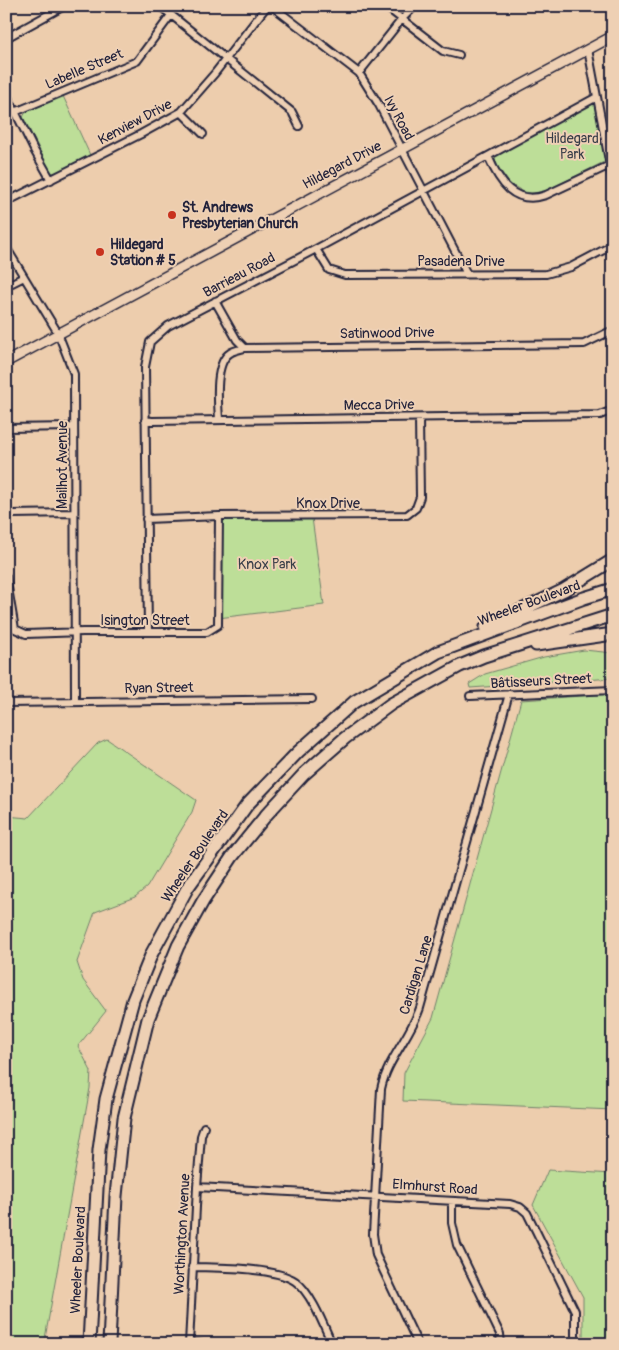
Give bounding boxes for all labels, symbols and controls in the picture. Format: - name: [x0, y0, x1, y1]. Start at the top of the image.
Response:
- street label: Labelle Street: [43, 45, 126, 93]
- street label: Ivy Road: [380, 93, 418, 143]
- street label: Kenview Drive: [95, 95, 175, 149]
- park label: Hildegard Park: [545, 130, 599, 163]
- street label: Hildegard Drive: [300, 137, 384, 193]
- place label: St. Andrews Presbyterian Church: [182, 199, 299, 232]
- marker: St. Andrews Presbyterian Church: [166, 209, 178, 221]
- place label: Hildegard Station # 5: [110, 236, 176, 269]
- marker: Hildegard Station # 5: [94, 246, 106, 258]
- street label: Barrieau Road: [200, 249, 278, 301]
- street label: Pasadena Drive: [417, 253, 505, 270]
- street label: Satinwood Drive: [340, 324, 434, 342]
- street label: Mecca Drive: [344, 396, 415, 414]
- street label: Mailhot Avenue: [54, 421, 71, 509]
- street label: Knox Drive: [296, 495, 360, 512]
- park label: Knox Park: [238, 556, 296, 573]
- street label: Wheeler Boulevard: [475, 577, 583, 629]
- street label: Isington Street: [100, 612, 190, 629]
- street label: Bâtisseurs Street: [490, 670, 592, 692]
- street label: Ryan Street: [124, 679, 194, 697]
- street label: Wheeler Boulevard: [158, 806, 232, 905]
- street label: Cardigan Lane: [396, 933, 436, 1017]
- street label: Worthington Avenue: [170, 1173, 194, 1295]
- street label: Elmhurst Road: [392, 1176, 478, 1198]
- street label: Wheeler Boulevard: [67, 1206, 89, 1314]

